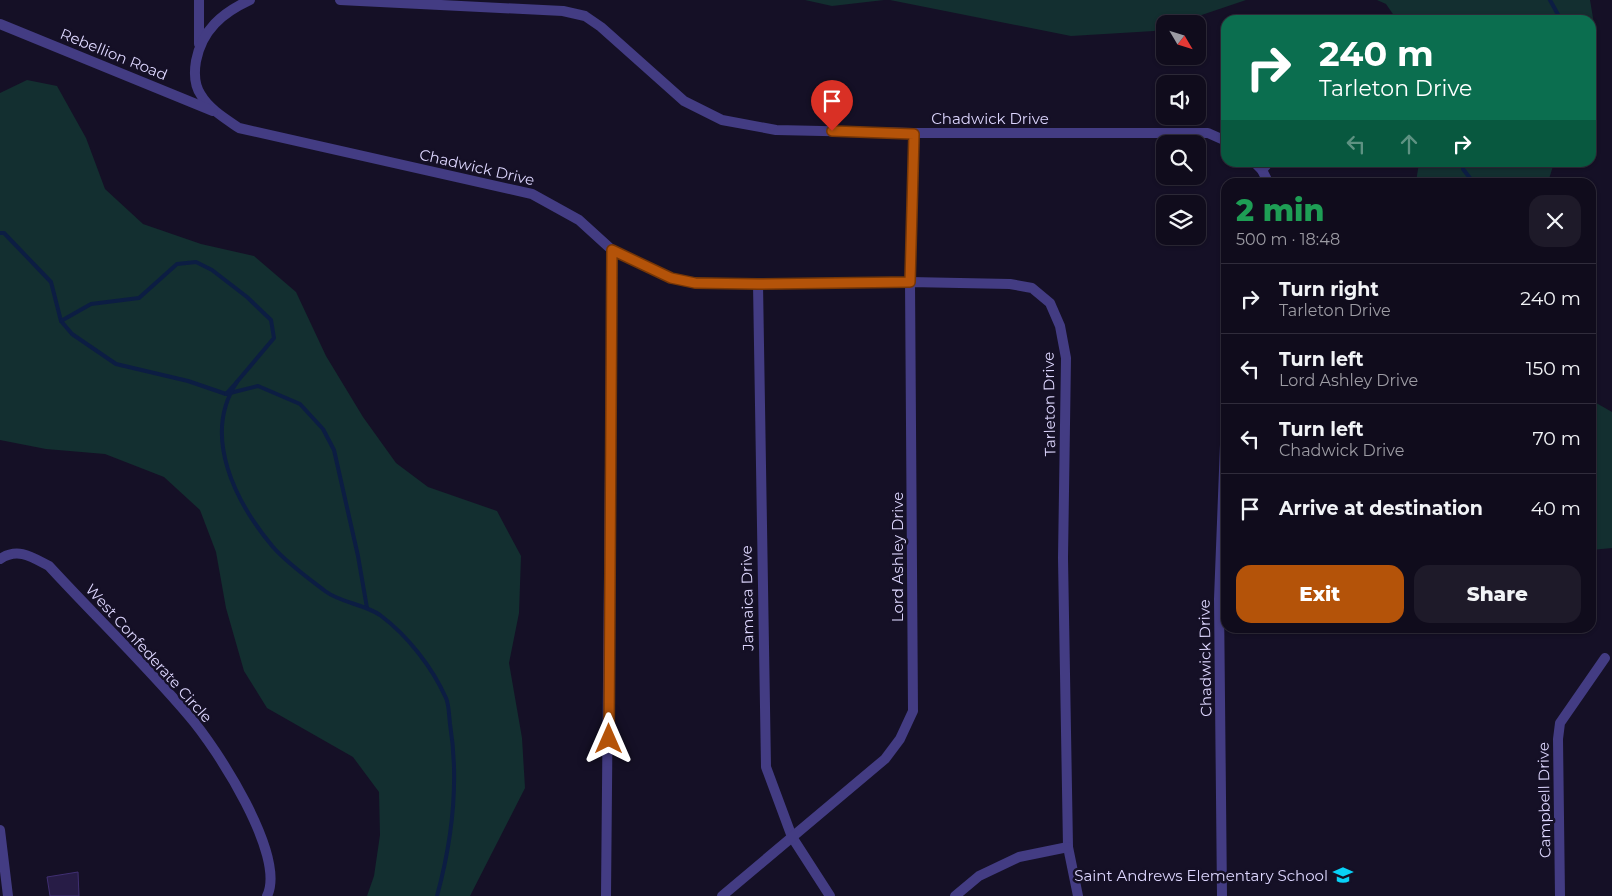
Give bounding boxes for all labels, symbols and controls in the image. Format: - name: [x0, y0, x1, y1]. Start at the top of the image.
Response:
- north arrow: [1156, 15, 1206, 65]
- map controls: [1156, 15, 1206, 245]
- street label: Rebellion Road: [58, 24, 170, 84]
- text: 240 m: [1319, 32, 1434, 75]
- icon: right: [1236, 35, 1301, 100]
- button: sound: [1156, 75, 1206, 125]
- text: Tarleton Drive: [1319, 75, 1472, 102]
- pin: [811, 80, 853, 131]
- icon: arrive: [818, 87, 846, 115]
- street label: Chadwick Drive: [931, 109, 1049, 128]
- icon: left: [1342, 130, 1370, 158]
- icon: ahead: [1395, 130, 1423, 158]
- icon: right: [1448, 130, 1476, 158]
- button: search: [1156, 135, 1206, 185]
- street label: Chadwick Drive: [418, 145, 536, 189]
- text: 2 min: [1236, 192, 1324, 229]
- button: layers: [1156, 195, 1206, 245]
- button: close: [1529, 195, 1581, 247]
- text: 500 m · 18:48: [1236, 230, 1340, 249]
- text: Turn right: [1279, 278, 1379, 301]
- icon: right: [1236, 285, 1264, 313]
- text: 240 m: [1520, 287, 1581, 310]
- text: Tarleton Drive: [1279, 301, 1391, 320]
- text: Turn left: [1279, 348, 1364, 371]
- street label: Tarleton Drive: [1039, 352, 1059, 456]
- icon: left: [1236, 355, 1264, 383]
- text: 150 m: [1526, 357, 1581, 380]
- text: Lord Ashley Drive: [1279, 371, 1418, 390]
- text: Turn left: [1279, 418, 1364, 441]
- icon: left: [1236, 425, 1264, 453]
- text: 70 m: [1532, 427, 1581, 450]
- text: Chadwick Drive: [1279, 441, 1404, 460]
- street label: Lord Ashley Drive: [888, 492, 907, 622]
- icon: arrive: [1236, 495, 1264, 523]
- text: Arrive at destination: [1279, 497, 1483, 520]
- text: 40 m: [1531, 497, 1581, 520]
- street label: Jamaica Drive: [737, 545, 757, 652]
- button: Exit: [1236, 565, 1404, 623]
- button: Share: [1414, 565, 1581, 623]
- street label: West Confederate Circle: [82, 580, 216, 726]
- street label: Chadwick Drive: [1194, 599, 1216, 717]
- position arrow: [582, 712, 634, 764]
- street label: Campbell Drive: [1533, 742, 1555, 858]
- school or university icon: Saint Andrews Elementary School: [1332, 864, 1354, 886]
- place label: Saint Andrews Elementary School: [1074, 866, 1328, 885]

